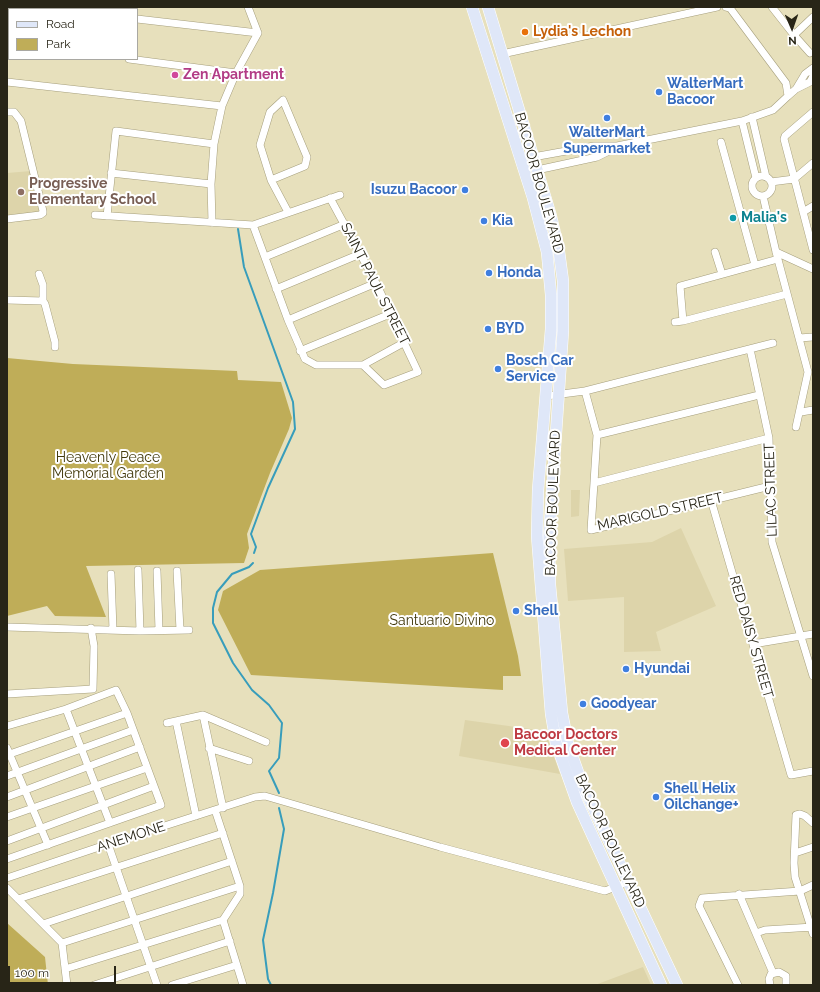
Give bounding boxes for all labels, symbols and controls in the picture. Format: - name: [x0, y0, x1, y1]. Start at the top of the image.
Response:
- legend: [8, 8, 138, 60]
- north arrow: [772, 8, 812, 48]
- text: Road: [46, 17, 75, 31]
- place label: Lydia's Lechon: [533, 24, 631, 40]
- marker: Lydia's Lechon: [520, 27, 530, 37]
- text: N: [788, 34, 797, 47]
- text: Park: [46, 37, 71, 51]
- place label: Zen Apartment: [183, 67, 284, 83]
- marker: Zen Apartment: [170, 70, 180, 80]
- place label: WalterMart Bacoor: [667, 76, 743, 108]
- marker: WalterMart Bacoor: [654, 87, 664, 97]
- street label: BACOOR BOULEVARD: [511, 111, 567, 255]
- marker: WalterMart Supermarket: [602, 113, 612, 123]
- place label: WalterMart Supermarket: [563, 125, 651, 158]
- place label: Progressive Elementary School: [29, 176, 156, 208]
- place label: Isuzu Bacoor: [371, 182, 457, 198]
- marker: Isuzu Bacoor: [460, 185, 470, 195]
- marker: Progressive Elementary School: [16, 187, 26, 197]
- place label: Malia's: [741, 210, 787, 226]
- place label: Kia: [492, 213, 513, 229]
- marker: Malia's: [728, 213, 738, 223]
- marker: Kia: [479, 216, 489, 226]
- street label: SAINT PAUL STREET: [337, 220, 413, 348]
- place label: Honda: [497, 265, 541, 281]
- marker: Honda: [484, 268, 494, 278]
- place label: BYD: [496, 321, 524, 337]
- marker: BYD: [483, 324, 493, 334]
- place label: Bosch Car Service: [506, 353, 574, 386]
- marker: Bosch Car Service: [493, 364, 503, 374]
- street label: BACOOR BOULEVARD: [542, 430, 564, 576]
- street label: LILAC STREET: [761, 443, 781, 537]
- park label: Heavenly Peace Memorial Garden: [52, 450, 164, 482]
- street label: MARIGOLD STREET: [596, 489, 724, 535]
- street label: RED DAISY STREET: [725, 574, 777, 700]
- place label: Shell: [524, 603, 558, 619]
- marker: Shell: [511, 606, 521, 616]
- park label: Santuario Divino: [390, 613, 494, 629]
- place label: Hyundai: [634, 661, 690, 677]
- marker: Hyundai: [621, 664, 631, 674]
- place label: Goodyear: [591, 696, 656, 712]
- marker: Goodyear: [578, 699, 588, 709]
- place label: Bacoor Doctors Medical Center: [514, 727, 618, 760]
- marker: Bacoor Doctors Medical Center: [499, 737, 511, 749]
- street label: BACOOR BOULEVARD: [572, 771, 648, 911]
- place label: Shell Helix Oilchange+: [664, 781, 739, 814]
- marker: Shell Helix Oilchange+: [651, 792, 661, 802]
- street label: ANEMONE: [95, 818, 167, 856]
- scale bar: [10, 958, 118, 984]
- text: 100 m: [15, 966, 49, 980]

